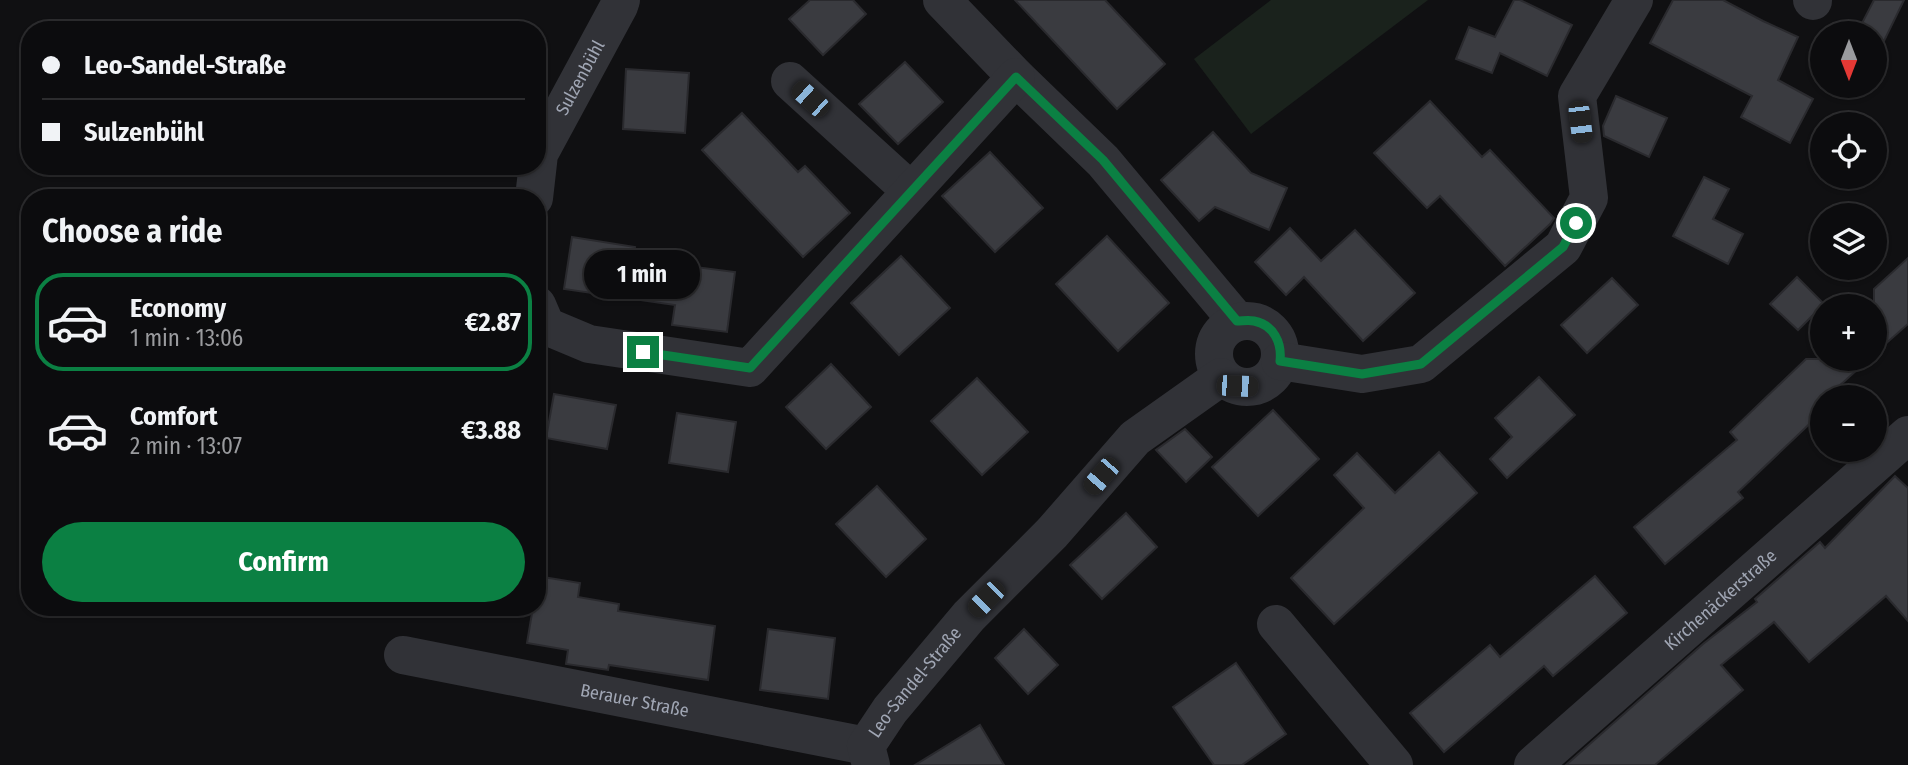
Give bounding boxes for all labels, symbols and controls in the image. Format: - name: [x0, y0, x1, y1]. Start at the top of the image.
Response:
- north arrow: [1810, 21, 1886, 98]
- map controls: [1810, 21, 1887, 462]
- street label: Sulzenbühl: [551, 36, 610, 119]
- text: Leo-Sandel-Straße: [84, 50, 286, 81]
- car: [788, 77, 833, 121]
- car: [1568, 100, 1593, 144]
- button: locate: [1810, 112, 1887, 189]
- text: Sulzenbühl: [84, 117, 204, 148]
- button: layers: [1810, 203, 1887, 280]
- route start: [1560, 207, 1592, 239]
- text: Choose a ride: [42, 212, 223, 250]
- callout: 1 min: [585, 250, 701, 300]
- text: 1 min: [617, 260, 667, 288]
- icon: car: [46, 291, 109, 354]
- text: Economy: [130, 293, 226, 324]
- button: +: [1810, 294, 1887, 371]
- text: €2.87: [465, 307, 521, 338]
- text: 1 min · 13:06: [130, 324, 243, 352]
- route end: [627, 336, 659, 368]
- car: [1216, 375, 1259, 397]
- button: −: [1810, 385, 1887, 462]
- icon: car: [46, 399, 109, 462]
- text: Comfort: [130, 401, 218, 432]
- text: €3.88: [461, 415, 521, 446]
- text: 2 min · 13:07: [130, 432, 242, 460]
- car: [1080, 453, 1123, 499]
- button: Confirm: [42, 522, 525, 602]
- street label: Kirchenäckerstraße: [1660, 545, 1781, 655]
- car: [964, 577, 1009, 621]
- street label: Leo-Sandel-Straße: [864, 622, 966, 742]
- street label: Berauer Straße: [578, 679, 691, 722]

